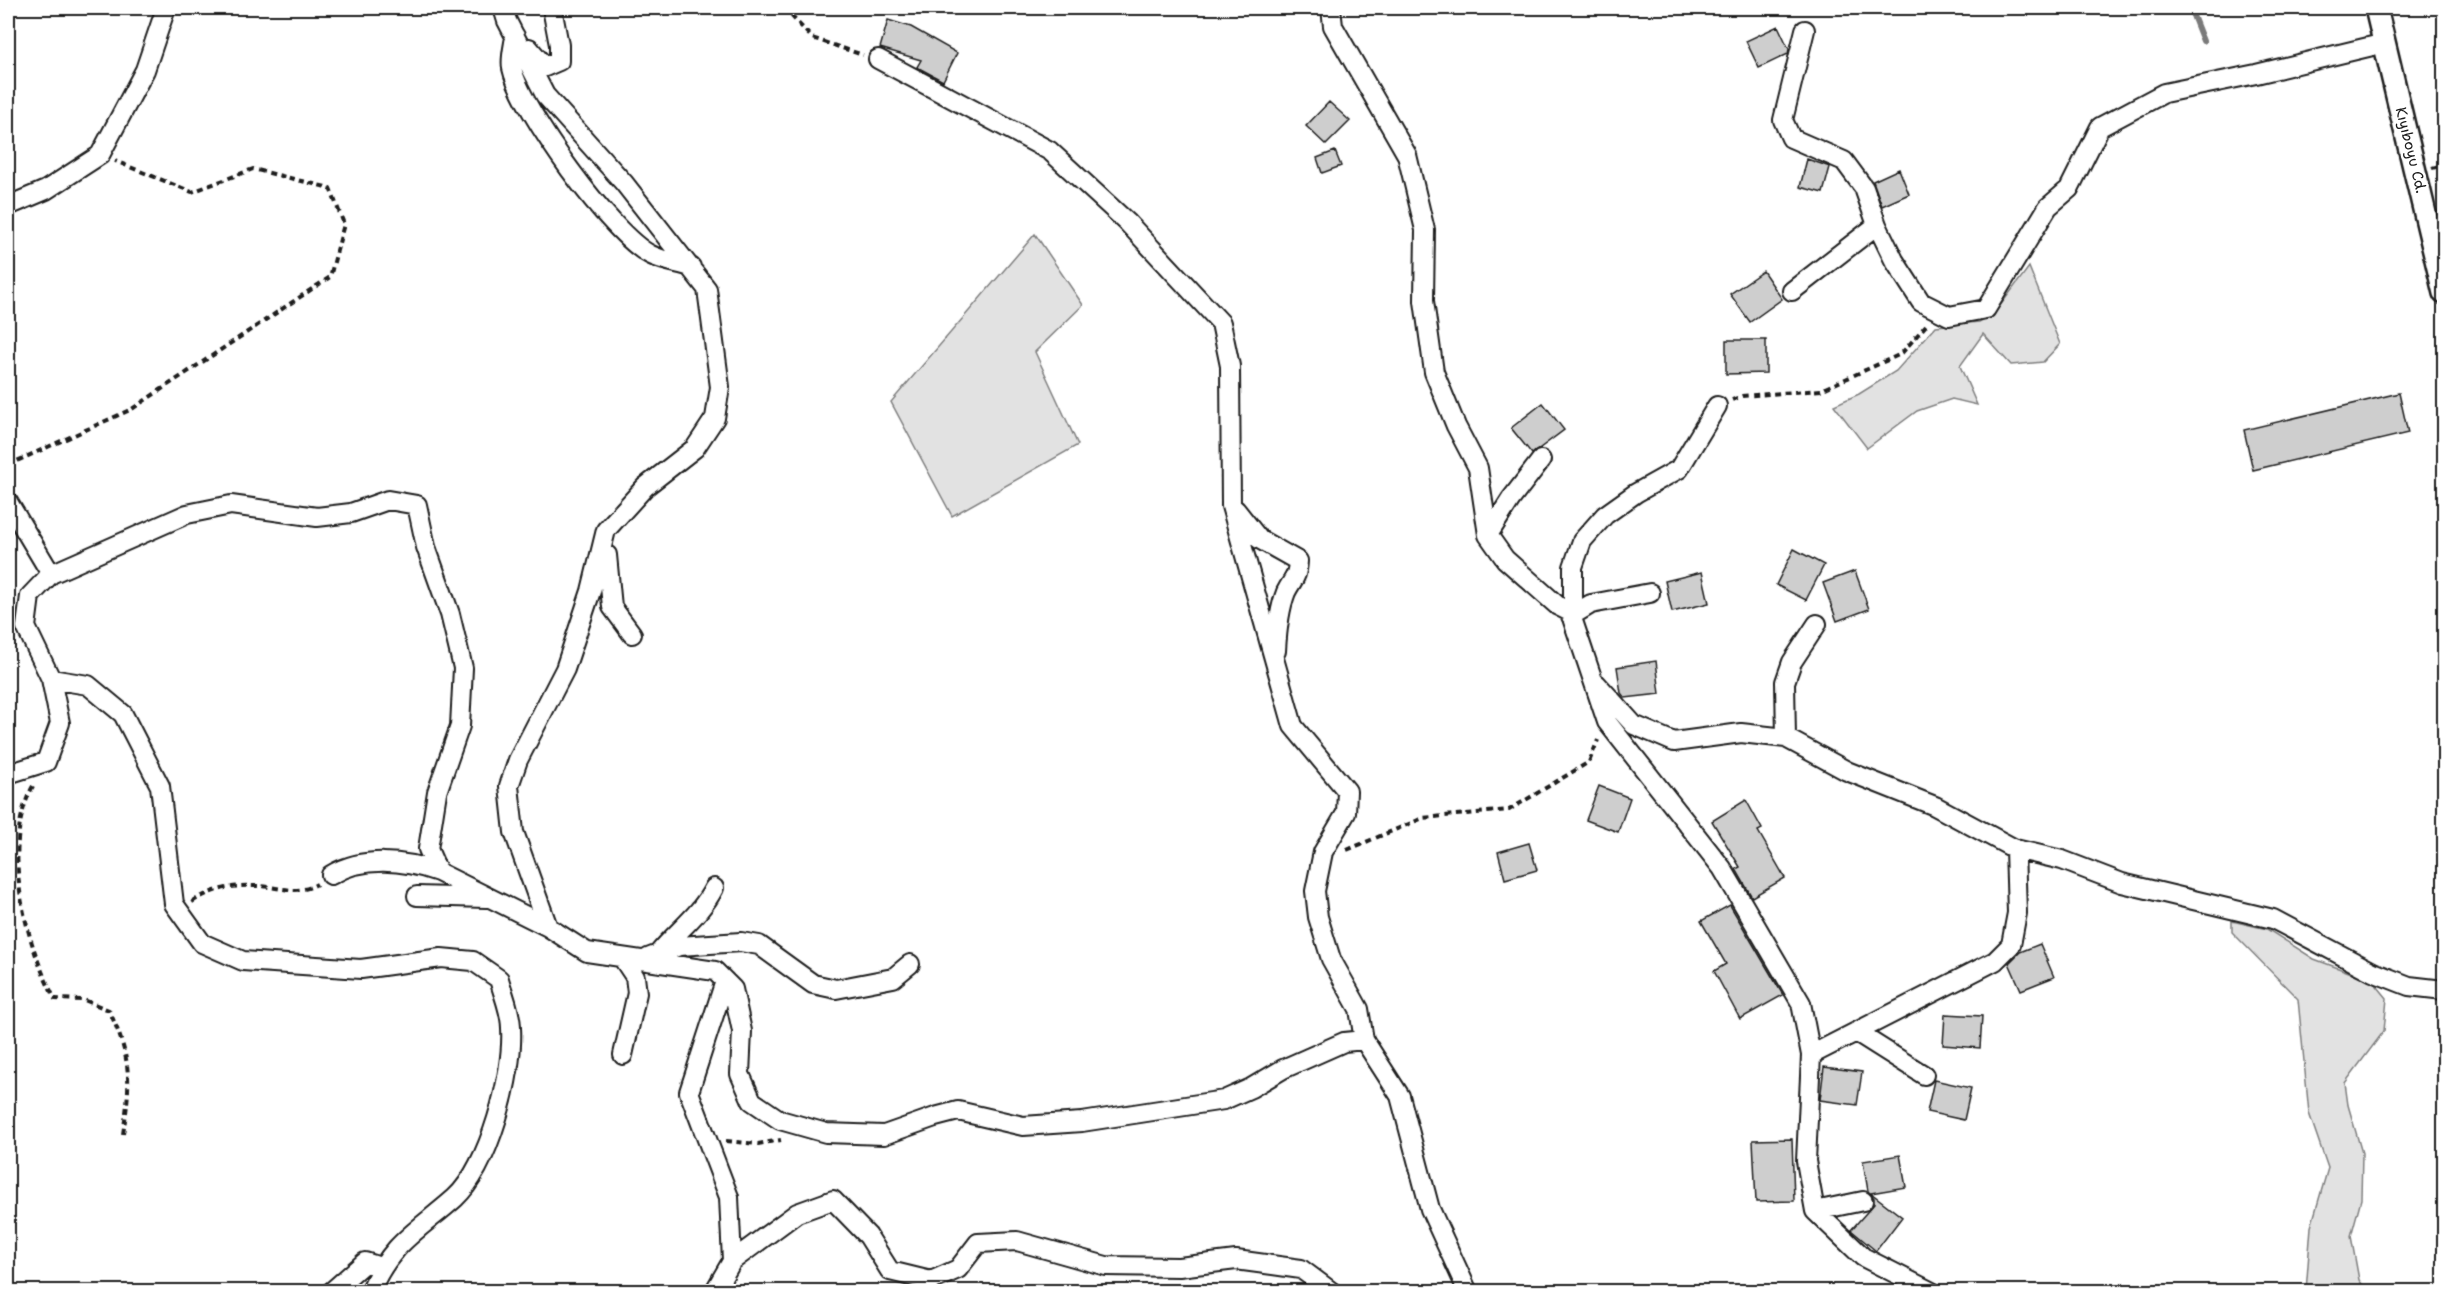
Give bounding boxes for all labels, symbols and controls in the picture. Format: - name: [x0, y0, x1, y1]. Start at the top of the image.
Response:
- street label: Kıyıboyu Cd.: [2391, 105, 2431, 195]

